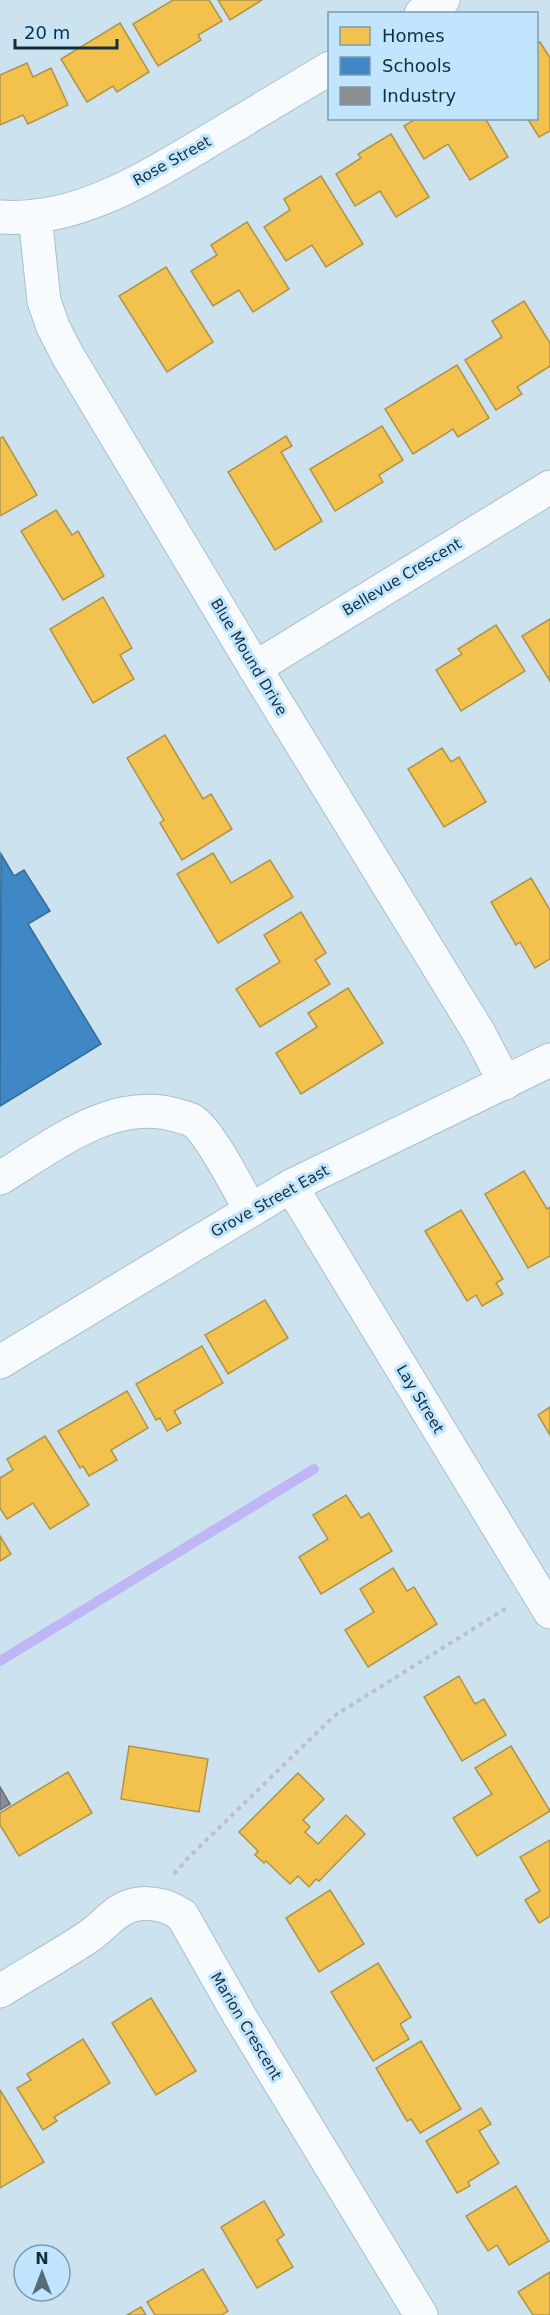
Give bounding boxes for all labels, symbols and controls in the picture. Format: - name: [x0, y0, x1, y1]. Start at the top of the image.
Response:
- scale bar: [15, 12, 117, 50]
- legend: [328, 12, 538, 120]
- text: 20 m: [24, 22, 70, 43]
- text: Homes: [382, 25, 445, 46]
- text: Schools: [382, 55, 451, 76]
- text: Industry: [382, 85, 456, 106]
- street label: Rose Street: [130, 132, 214, 190]
- street label: Bellevue Crescent: [339, 534, 465, 620]
- street label: Blue Mound Drive: [207, 595, 291, 719]
- street label: Grove Street East: [208, 1161, 332, 1241]
- street label: Lay Street: [393, 1361, 448, 1437]
- street label: Marion Crescent: [207, 1969, 285, 2083]
- north arrow: [12, 2243, 72, 2303]
- text: N: [35, 2249, 49, 2268]

